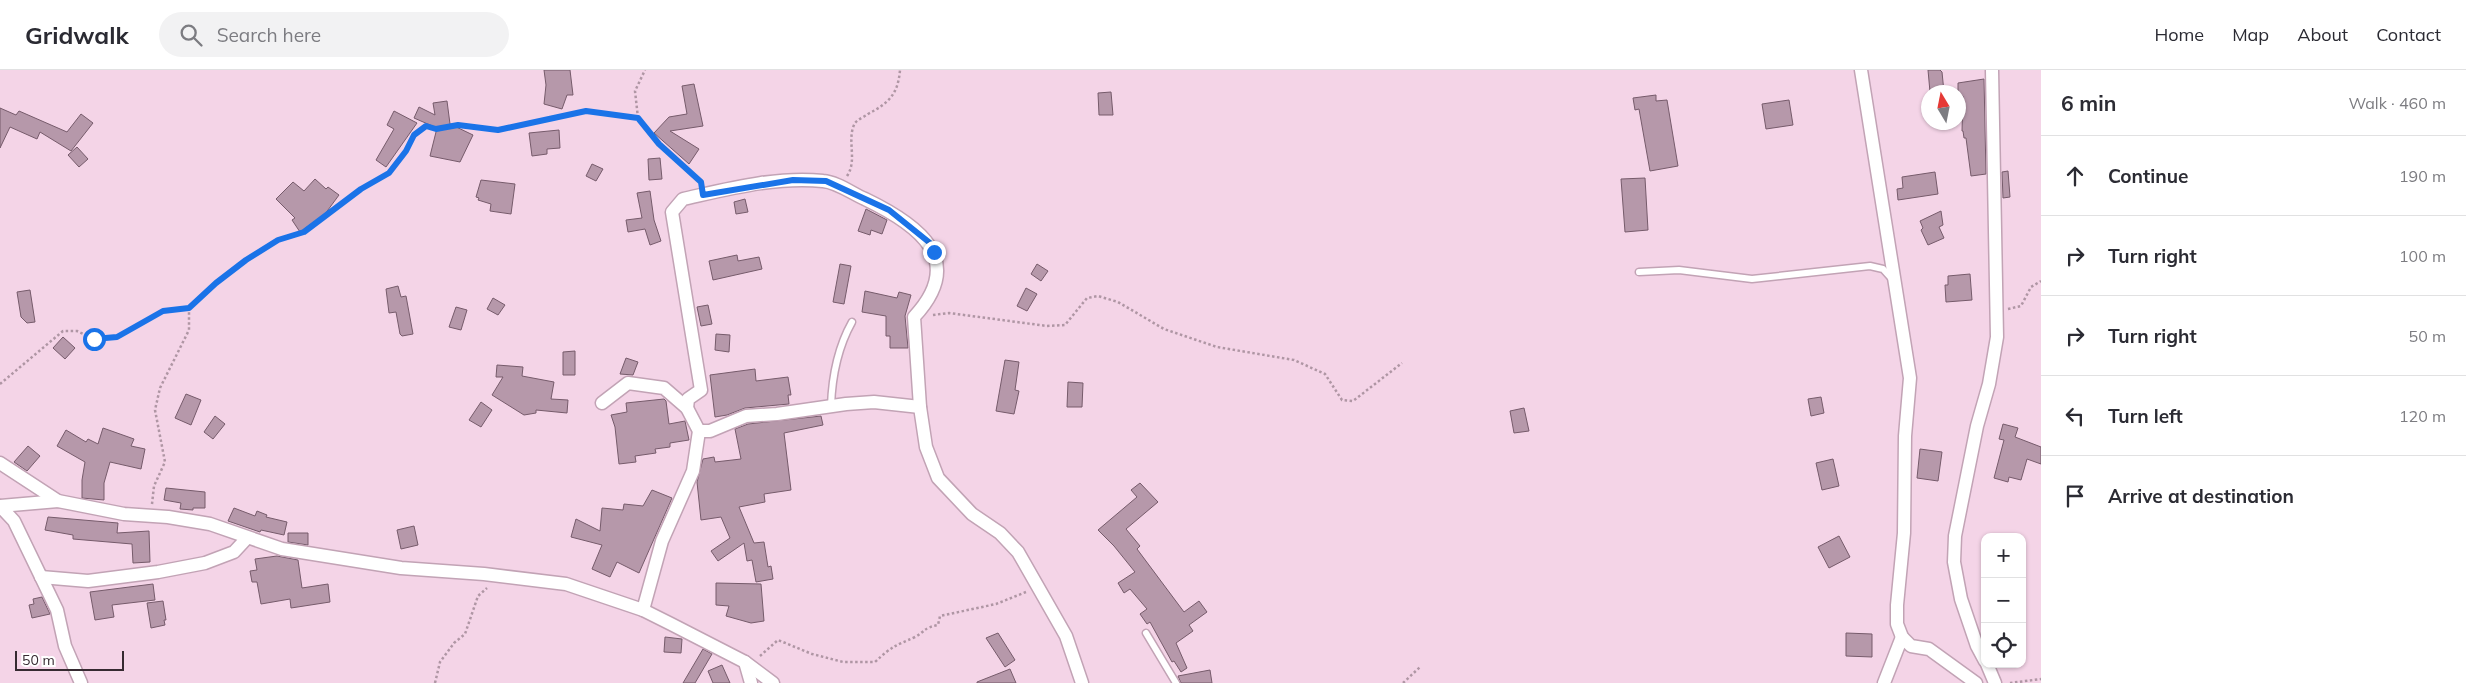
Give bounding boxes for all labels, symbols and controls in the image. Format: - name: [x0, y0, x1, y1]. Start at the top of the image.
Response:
- search box: [159, 12, 509, 57]
- text: Gridwalk: [25, 20, 129, 50]
- icon: search: [177, 21, 205, 49]
- text: Search here: [217, 23, 321, 47]
- text: Home: [2154, 23, 2204, 46]
- text: Map: [2232, 23, 2269, 46]
- text: About: [2297, 23, 2348, 46]
- text: Contact: [2376, 23, 2441, 46]
- north arrow: [1921, 85, 1966, 130]
- text: 6 min: [2061, 90, 2116, 116]
- text: Walk · 460 m: [2348, 93, 2446, 113]
- icon: ahead: [2061, 162, 2089, 190]
- text: Continue: [2108, 164, 2188, 188]
- text: 190 m: [2399, 166, 2446, 186]
- route end: [923, 241, 946, 264]
- icon: right: [2061, 242, 2089, 270]
- text: Turn right: [2108, 244, 2197, 268]
- text: 100 m: [2399, 246, 2446, 266]
- icon: right: [2061, 322, 2089, 350]
- text: Turn right: [2108, 324, 2197, 348]
- text: 50 m: [2409, 326, 2446, 346]
- route start: [83, 328, 106, 351]
- icon: left: [2061, 402, 2089, 430]
- text: Turn left: [2108, 404, 2183, 428]
- text: 120 m: [2399, 406, 2446, 426]
- icon: arrive: [2061, 482, 2089, 510]
- text: Arrive at destination: [2108, 484, 2294, 508]
- map controls: [1981, 533, 2026, 668]
- button: +: [1981, 533, 2026, 578]
- button: −: [1981, 578, 2026, 623]
- button: locate: [1981, 623, 2026, 668]
- scale bar: [15, 648, 124, 671]
- text: 50 m: [22, 651, 55, 669]

